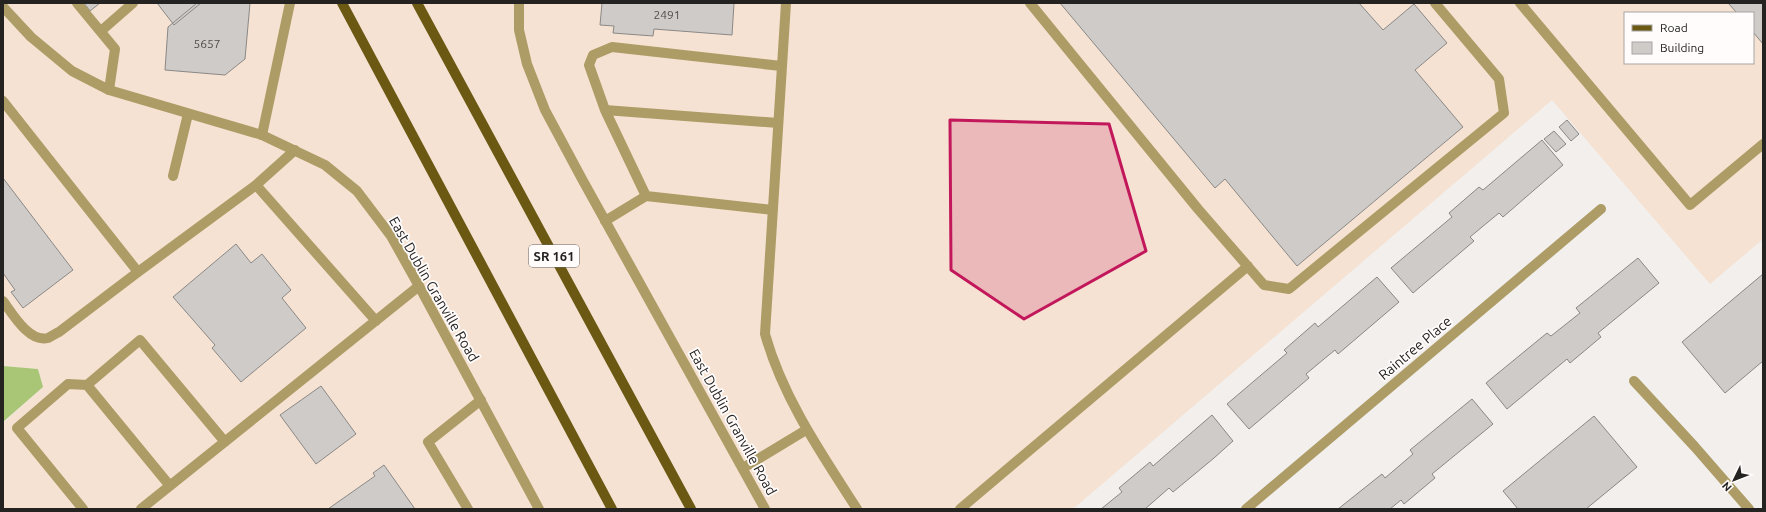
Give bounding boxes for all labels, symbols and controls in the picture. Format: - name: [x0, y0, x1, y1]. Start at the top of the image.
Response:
- house number: 2491: [653, 8, 681, 21]
- legend: [1624, 12, 1754, 64]
- text: Road: [1660, 21, 1688, 34]
- house number: 5657: [193, 37, 221, 50]
- text: Building: [1660, 41, 1704, 54]
- street label: East Dublin Granville Road: [386, 214, 482, 364]
- road number: SR 161: [529, 245, 579, 267]
- street label: Raintree Place: [1375, 313, 1455, 383]
- street label: East Dublin Granville Road: [686, 346, 780, 498]
- north arrow: [1714, 460, 1754, 500]
- text: N: [1719, 480, 1734, 494]

